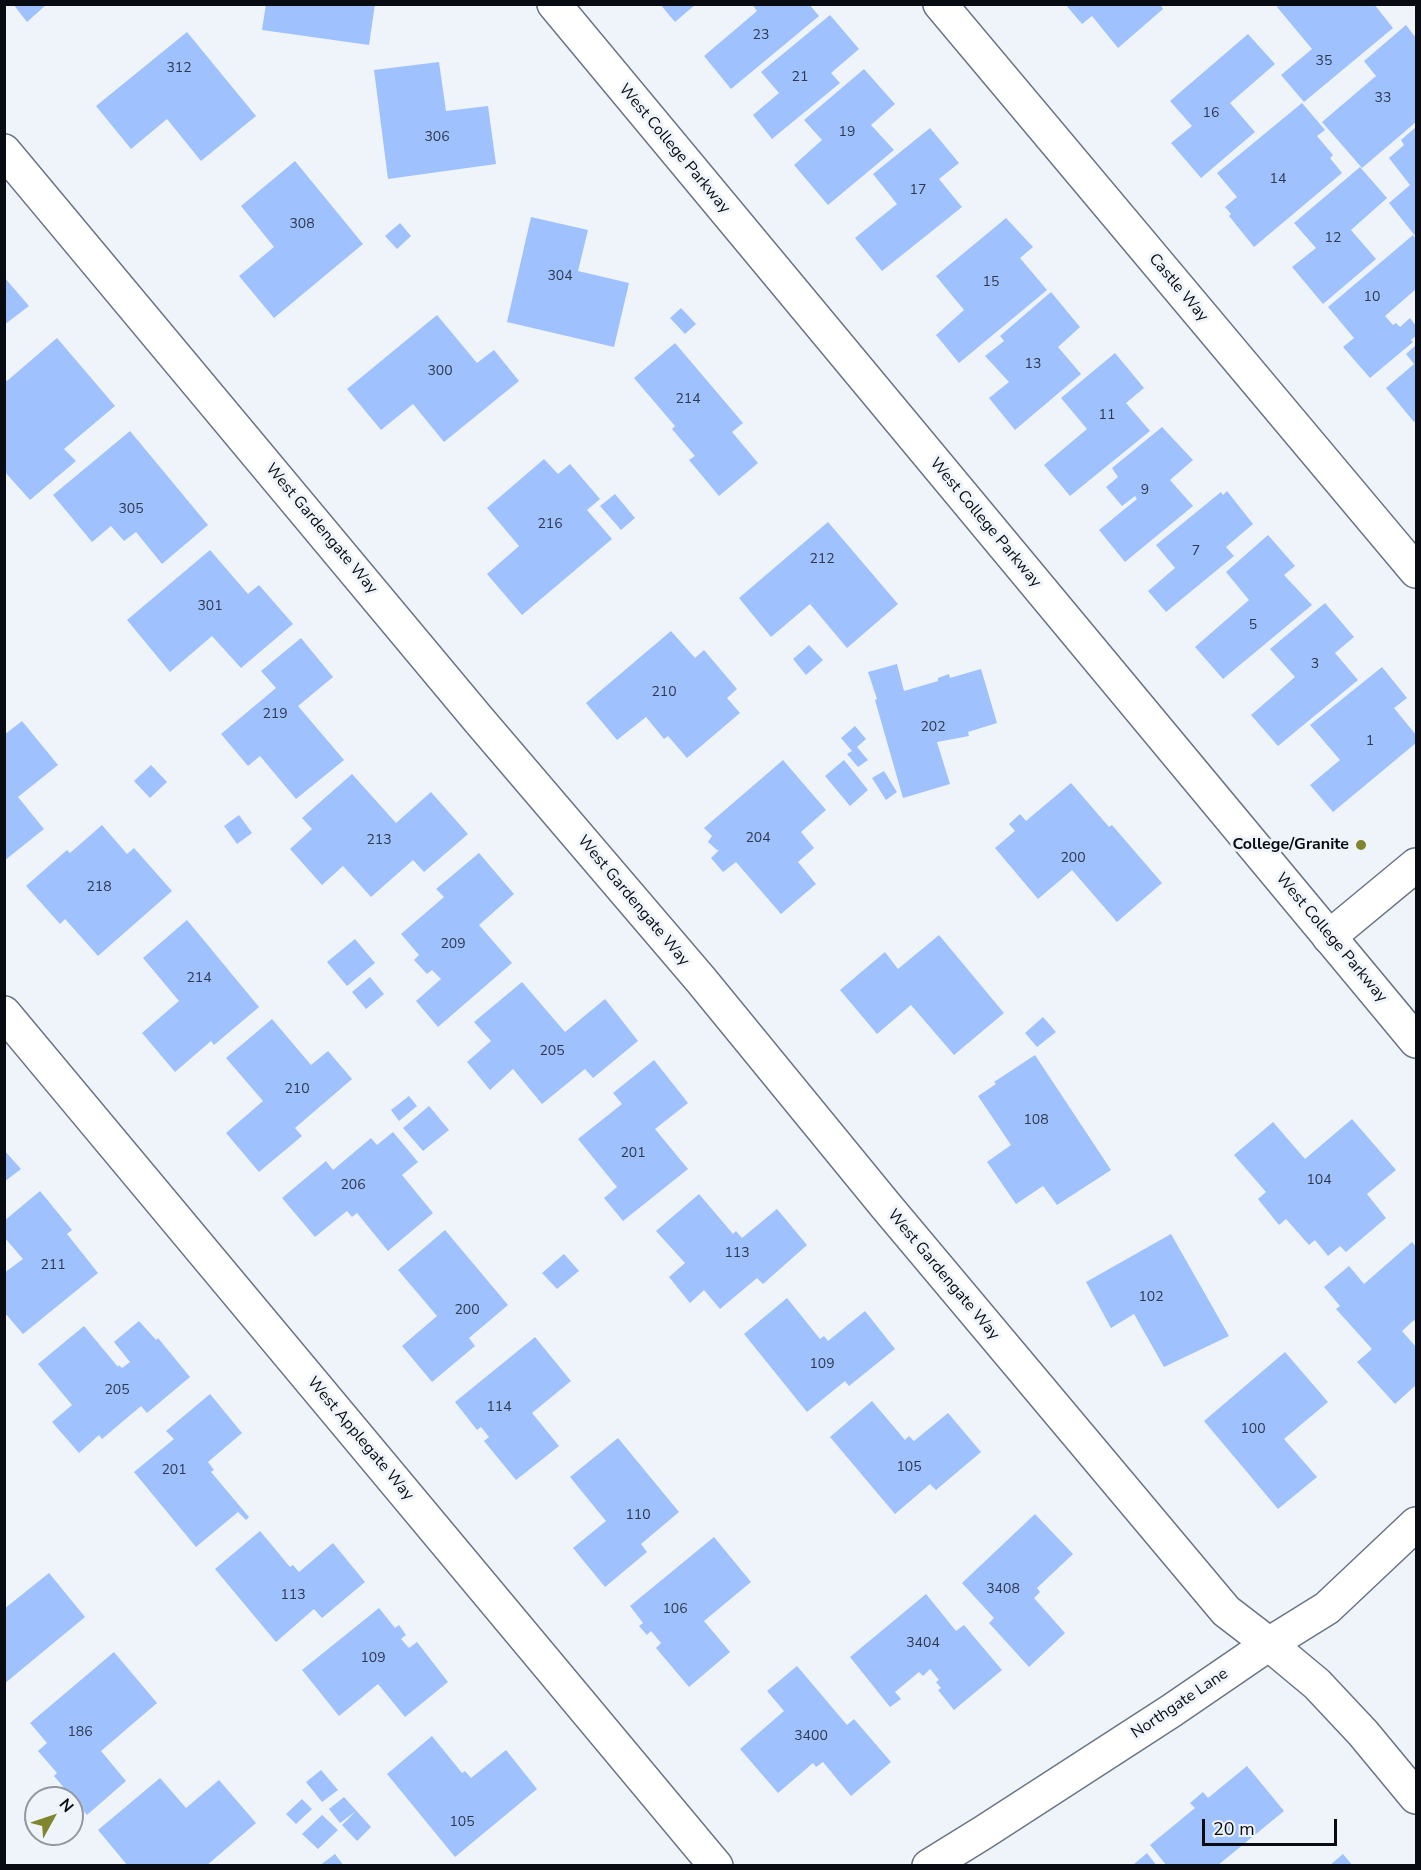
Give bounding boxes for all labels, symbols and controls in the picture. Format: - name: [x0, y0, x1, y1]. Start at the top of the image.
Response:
- house number: 23: [753, 28, 769, 44]
- house number: 35: [1316, 54, 1332, 70]
- house number: 312: [166, 61, 192, 77]
- house number: 21: [792, 70, 808, 86]
- street label: West College Parkway: [614, 80, 734, 218]
- house number: 33: [1375, 91, 1391, 107]
- house number: 16: [1203, 106, 1219, 122]
- house number: 19: [839, 125, 855, 141]
- house number: 306: [424, 130, 450, 146]
- house number: 14: [1270, 172, 1286, 188]
- house number: 17: [910, 183, 926, 199]
- house number: 308: [289, 217, 315, 233]
- house number: 12: [1325, 231, 1341, 247]
- street label: Castle Way: [1144, 250, 1212, 326]
- house number: 304: [547, 269, 573, 285]
- house number: 15: [983, 275, 999, 291]
- house number: 10: [1364, 290, 1380, 306]
- house number: 13: [1025, 357, 1041, 373]
- house number: 300: [427, 364, 453, 380]
- house number: 214: [675, 392, 701, 408]
- house number: 11: [1099, 408, 1115, 424]
- street label: West College Parkway: [925, 454, 1045, 592]
- street label: West Gardengate Way: [261, 460, 381, 598]
- house number: 9: [1141, 483, 1149, 499]
- house number: 305: [118, 502, 144, 518]
- house number: 216: [537, 517, 563, 533]
- house number: 7: [1192, 544, 1200, 560]
- house number: 212: [809, 552, 835, 568]
- house number: 301: [197, 599, 223, 615]
- house number: 5: [1249, 618, 1257, 634]
- house number: 3: [1311, 657, 1319, 673]
- house number: 210: [651, 685, 677, 701]
- house number: 219: [262, 707, 288, 723]
- house number: 202: [920, 720, 946, 736]
- house number: 1: [1366, 734, 1374, 750]
- house number: 204: [745, 831, 771, 847]
- street label: West Gardengate Way: [573, 832, 693, 970]
- house number: 213: [366, 833, 392, 849]
- place label: College/Granite: [1232, 835, 1349, 855]
- marker: College/Granite: [1354, 838, 1368, 852]
- house number: 200: [1060, 851, 1086, 867]
- street label: West College Parkway: [1271, 869, 1391, 1007]
- house number: 218: [86, 880, 112, 896]
- house number: 209: [440, 937, 466, 953]
- house number: 214: [186, 971, 212, 987]
- house number: 205: [539, 1044, 565, 1060]
- house number: 210: [284, 1082, 310, 1098]
- house number: 108: [1023, 1113, 1049, 1129]
- house number: 201: [620, 1146, 646, 1162]
- house number: 104: [1306, 1173, 1332, 1189]
- house number: 206: [340, 1178, 366, 1194]
- street label: West Gardengate Way: [883, 1206, 1003, 1344]
- house number: 113: [724, 1246, 750, 1262]
- house number: 211: [40, 1258, 66, 1274]
- house number: 102: [1138, 1290, 1164, 1306]
- house number: 200: [454, 1303, 480, 1319]
- house number: 109: [809, 1357, 835, 1373]
- street label: West Applegate Way: [303, 1373, 417, 1505]
- house number: 205: [104, 1383, 130, 1399]
- house number: 114: [486, 1400, 512, 1416]
- house number: 100: [1240, 1422, 1266, 1438]
- house number: 105: [896, 1460, 922, 1476]
- house number: 201: [161, 1463, 187, 1479]
- house number: 110: [625, 1508, 651, 1524]
- house number: 3408: [986, 1582, 1020, 1598]
- house number: 113: [280, 1588, 306, 1604]
- house number: 106: [662, 1602, 688, 1618]
- house number: 3404: [906, 1636, 940, 1652]
- house number: 109: [360, 1651, 386, 1667]
- street label: Northgate Lane: [1128, 1665, 1232, 1743]
- house number: 186: [67, 1725, 93, 1741]
- house number: 3400: [794, 1729, 828, 1745]
- north arrow: [24, 1786, 84, 1846]
- text: N: [54, 1794, 79, 1817]
- scale bar: [1205, 1807, 1340, 1845]
- house number: 105: [449, 1815, 475, 1831]
- text: 20 m: [1213, 1817, 1255, 1841]

